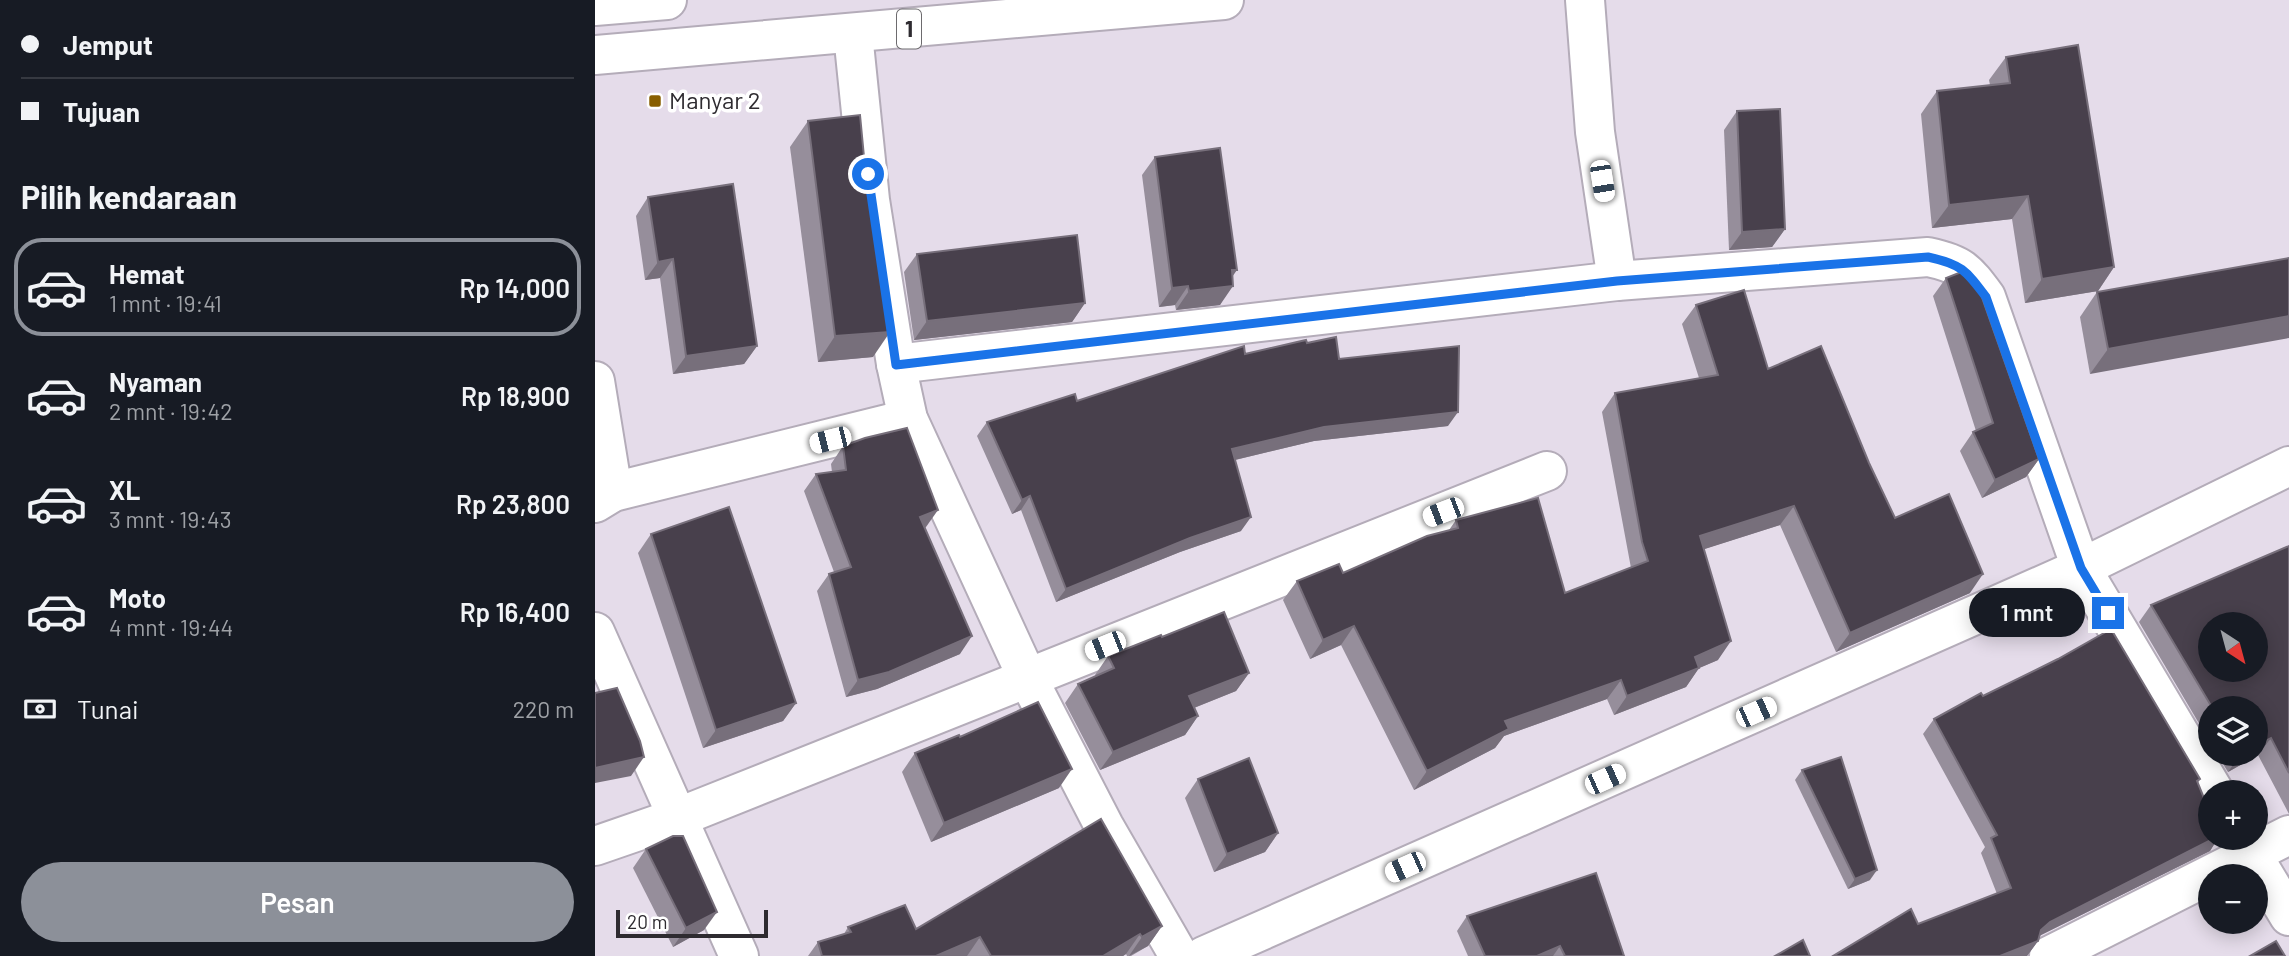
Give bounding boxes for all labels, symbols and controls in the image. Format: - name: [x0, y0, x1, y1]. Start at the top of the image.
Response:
- road number: 1: [897, 10, 921, 48]
- text: Jemput: [63, 29, 153, 60]
- place label: Manyar 2: [669, 85, 761, 114]
- marker: Manyar 2: [647, 93, 663, 109]
- text: Tujuan: [63, 96, 140, 127]
- route start: [852, 158, 884, 190]
- car: [1589, 159, 1616, 203]
- text: Pilih kendaraan: [21, 177, 237, 215]
- icon: car: [25, 256, 88, 319]
- text: Hemat: [109, 258, 185, 289]
- text: Rp 14,000: [459, 272, 570, 303]
- text: 1 mnt · 19:41: [109, 289, 222, 317]
- icon: car: [25, 364, 88, 427]
- text: Nyaman: [109, 366, 202, 397]
- text: Rp 18,900: [461, 380, 570, 411]
- text: 2 mnt · 19:42: [109, 397, 233, 425]
- car: [808, 425, 853, 455]
- icon: car: [25, 472, 88, 535]
- text: XL: [109, 474, 140, 505]
- text: Rp 23,800: [456, 488, 570, 519]
- car: [1420, 495, 1467, 529]
- text: 3 mnt · 19:43: [109, 505, 232, 533]
- icon: car: [25, 580, 88, 643]
- text: Moto: [109, 582, 166, 613]
- callout: 1 mnt: [1968, 588, 2083, 638]
- text: Rp 16,400: [460, 596, 570, 627]
- route end: [2092, 597, 2124, 629]
- text: 1 mnt: [2001, 598, 2053, 626]
- north arrow: [2198, 612, 2268, 682]
- map controls: [2198, 612, 2268, 934]
- text: 4 mnt · 19:44: [109, 613, 233, 641]
- car: [1082, 628, 1129, 664]
- icon: cash: [21, 690, 59, 728]
- text: Tunai: [77, 693, 139, 724]
- car: [1733, 694, 1780, 730]
- text: 220 m: [513, 695, 574, 723]
- button: layers: [2198, 696, 2268, 766]
- car: [1582, 761, 1629, 797]
- button: +: [2198, 780, 2268, 850]
- car: [1382, 849, 1429, 885]
- button: Pesan: [21, 862, 574, 942]
- button: −: [2198, 864, 2268, 934]
- scale bar: [616, 907, 768, 939]
- text: 20 m: [627, 910, 667, 933]

